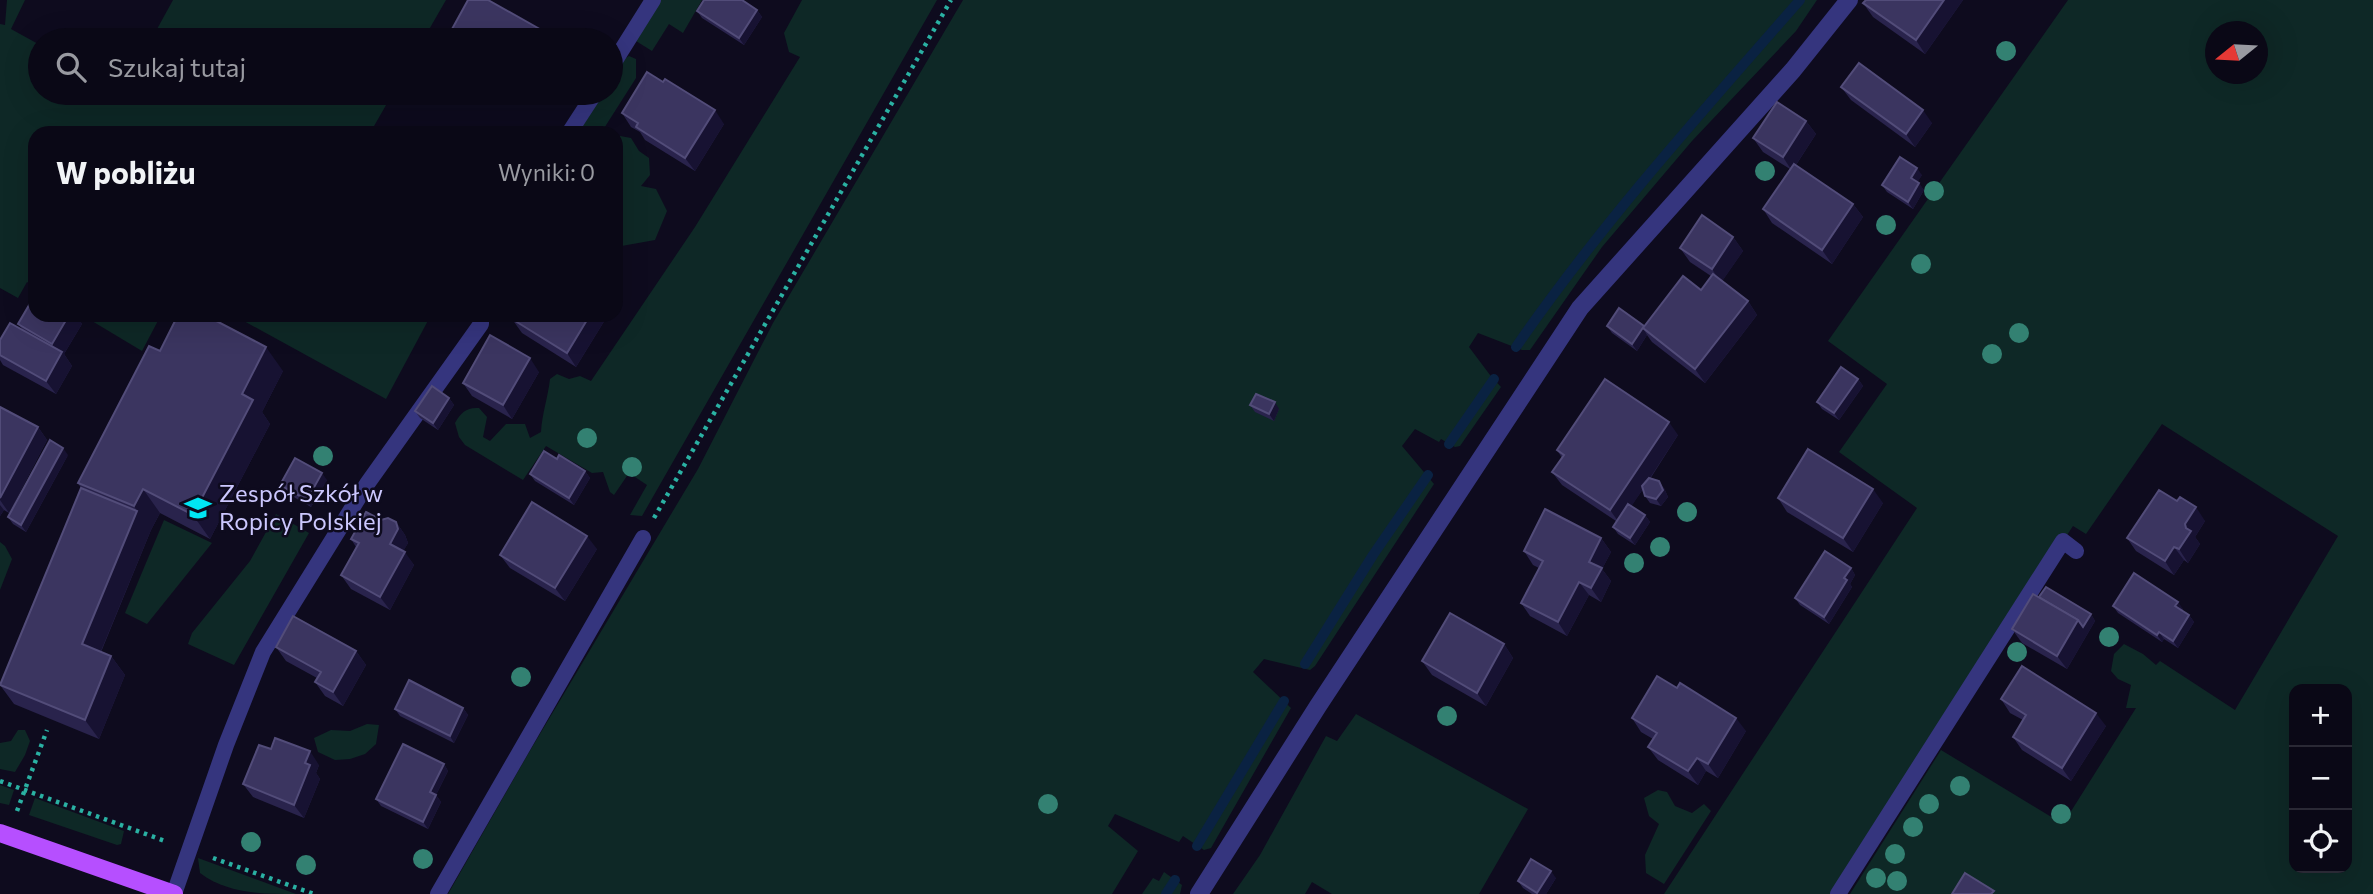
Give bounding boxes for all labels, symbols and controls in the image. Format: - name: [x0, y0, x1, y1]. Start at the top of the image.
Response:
- north arrow: [2205, 21, 2268, 84]
- search box: [28, 28, 623, 105]
- icon: search: [52, 48, 90, 86]
- text: Szukaj tutaj: [108, 51, 246, 82]
- text: W pobliżu: [56, 153, 196, 190]
- text: Wyniki: 0: [498, 158, 595, 186]
- place label: Zespół Szkół w Ropicy Polskiej: [219, 478, 383, 535]
- school or university icon: Zespół Szkół w Ropicy Polskiej: [183, 493, 213, 523]
- map controls: [2289, 684, 2352, 873]
- button: +: [2289, 684, 2352, 747]
- button: −: [2289, 747, 2352, 810]
- button: locate: [2289, 810, 2352, 873]

